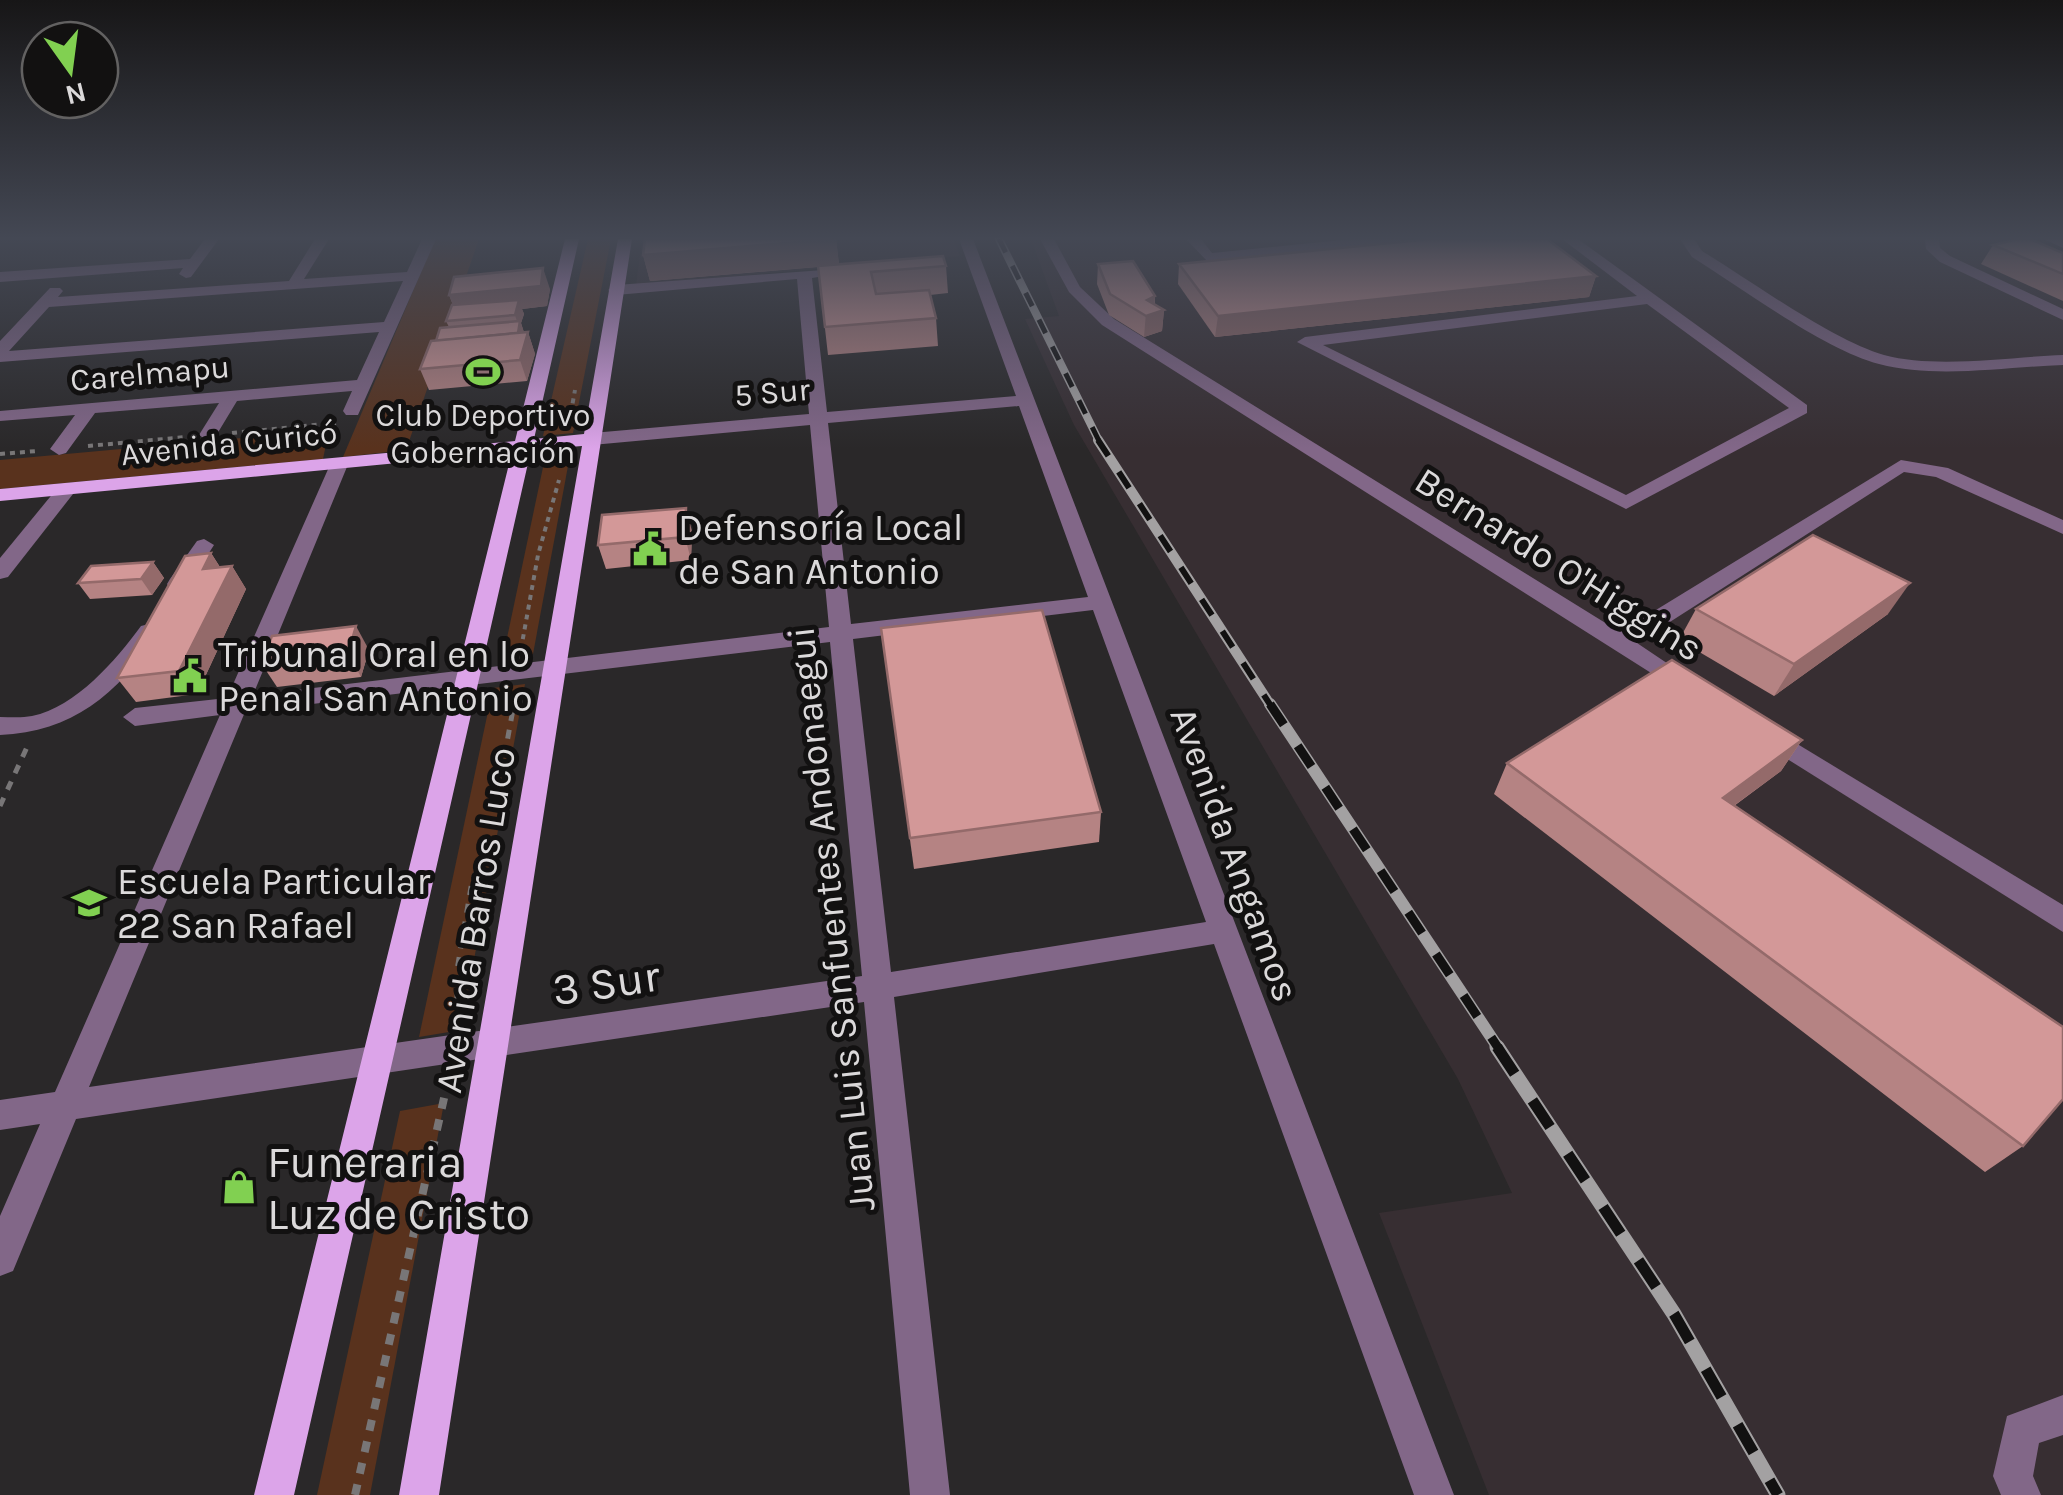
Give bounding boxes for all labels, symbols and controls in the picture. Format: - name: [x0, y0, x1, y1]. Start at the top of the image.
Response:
- north arrow: [20, 20, 120, 120]
- text: N: [62, 75, 90, 112]
- street label: Carelmapu: [69, 348, 231, 399]
- sports icon: Club Deportivo Gobernación: [464, 353, 502, 391]
- street label: 5 Sur: [733, 371, 812, 414]
- place label: Club Deportivo Gobernación: [376, 397, 590, 471]
- street label: Avenida Curicó: [119, 414, 339, 473]
- street label: Bernardo O'Higgins: [1407, 458, 1711, 671]
- place label: Defensoría Local de San Antonio: [678, 505, 964, 594]
- public building icon: Defensoría Local de San Antonio: [631, 530, 669, 568]
- street label: Juan Luis Sanfuentes Andonaegui: [778, 624, 885, 1213]
- place label: Tribunal Oral en lo Penal San Antonio: [218, 632, 533, 721]
- public building icon: Tribunal Oral en lo Penal San Antonio: [171, 657, 209, 695]
- street label: Avenida Angamos: [1160, 701, 1309, 1007]
- street label: Avenida Barros Luco: [426, 744, 525, 1096]
- place label: Escuela Particular 22 San Rafael: [117, 859, 431, 948]
- school or university icon: Escuela Particular 22 San Rafael: [70, 884, 108, 922]
- street label: 3 Sur: [549, 950, 664, 1016]
- place label: Funeraria Luz de Cristo: [267, 1136, 530, 1240]
- shop icon: Funeraria Luz de Cristo: [220, 1168, 258, 1206]

